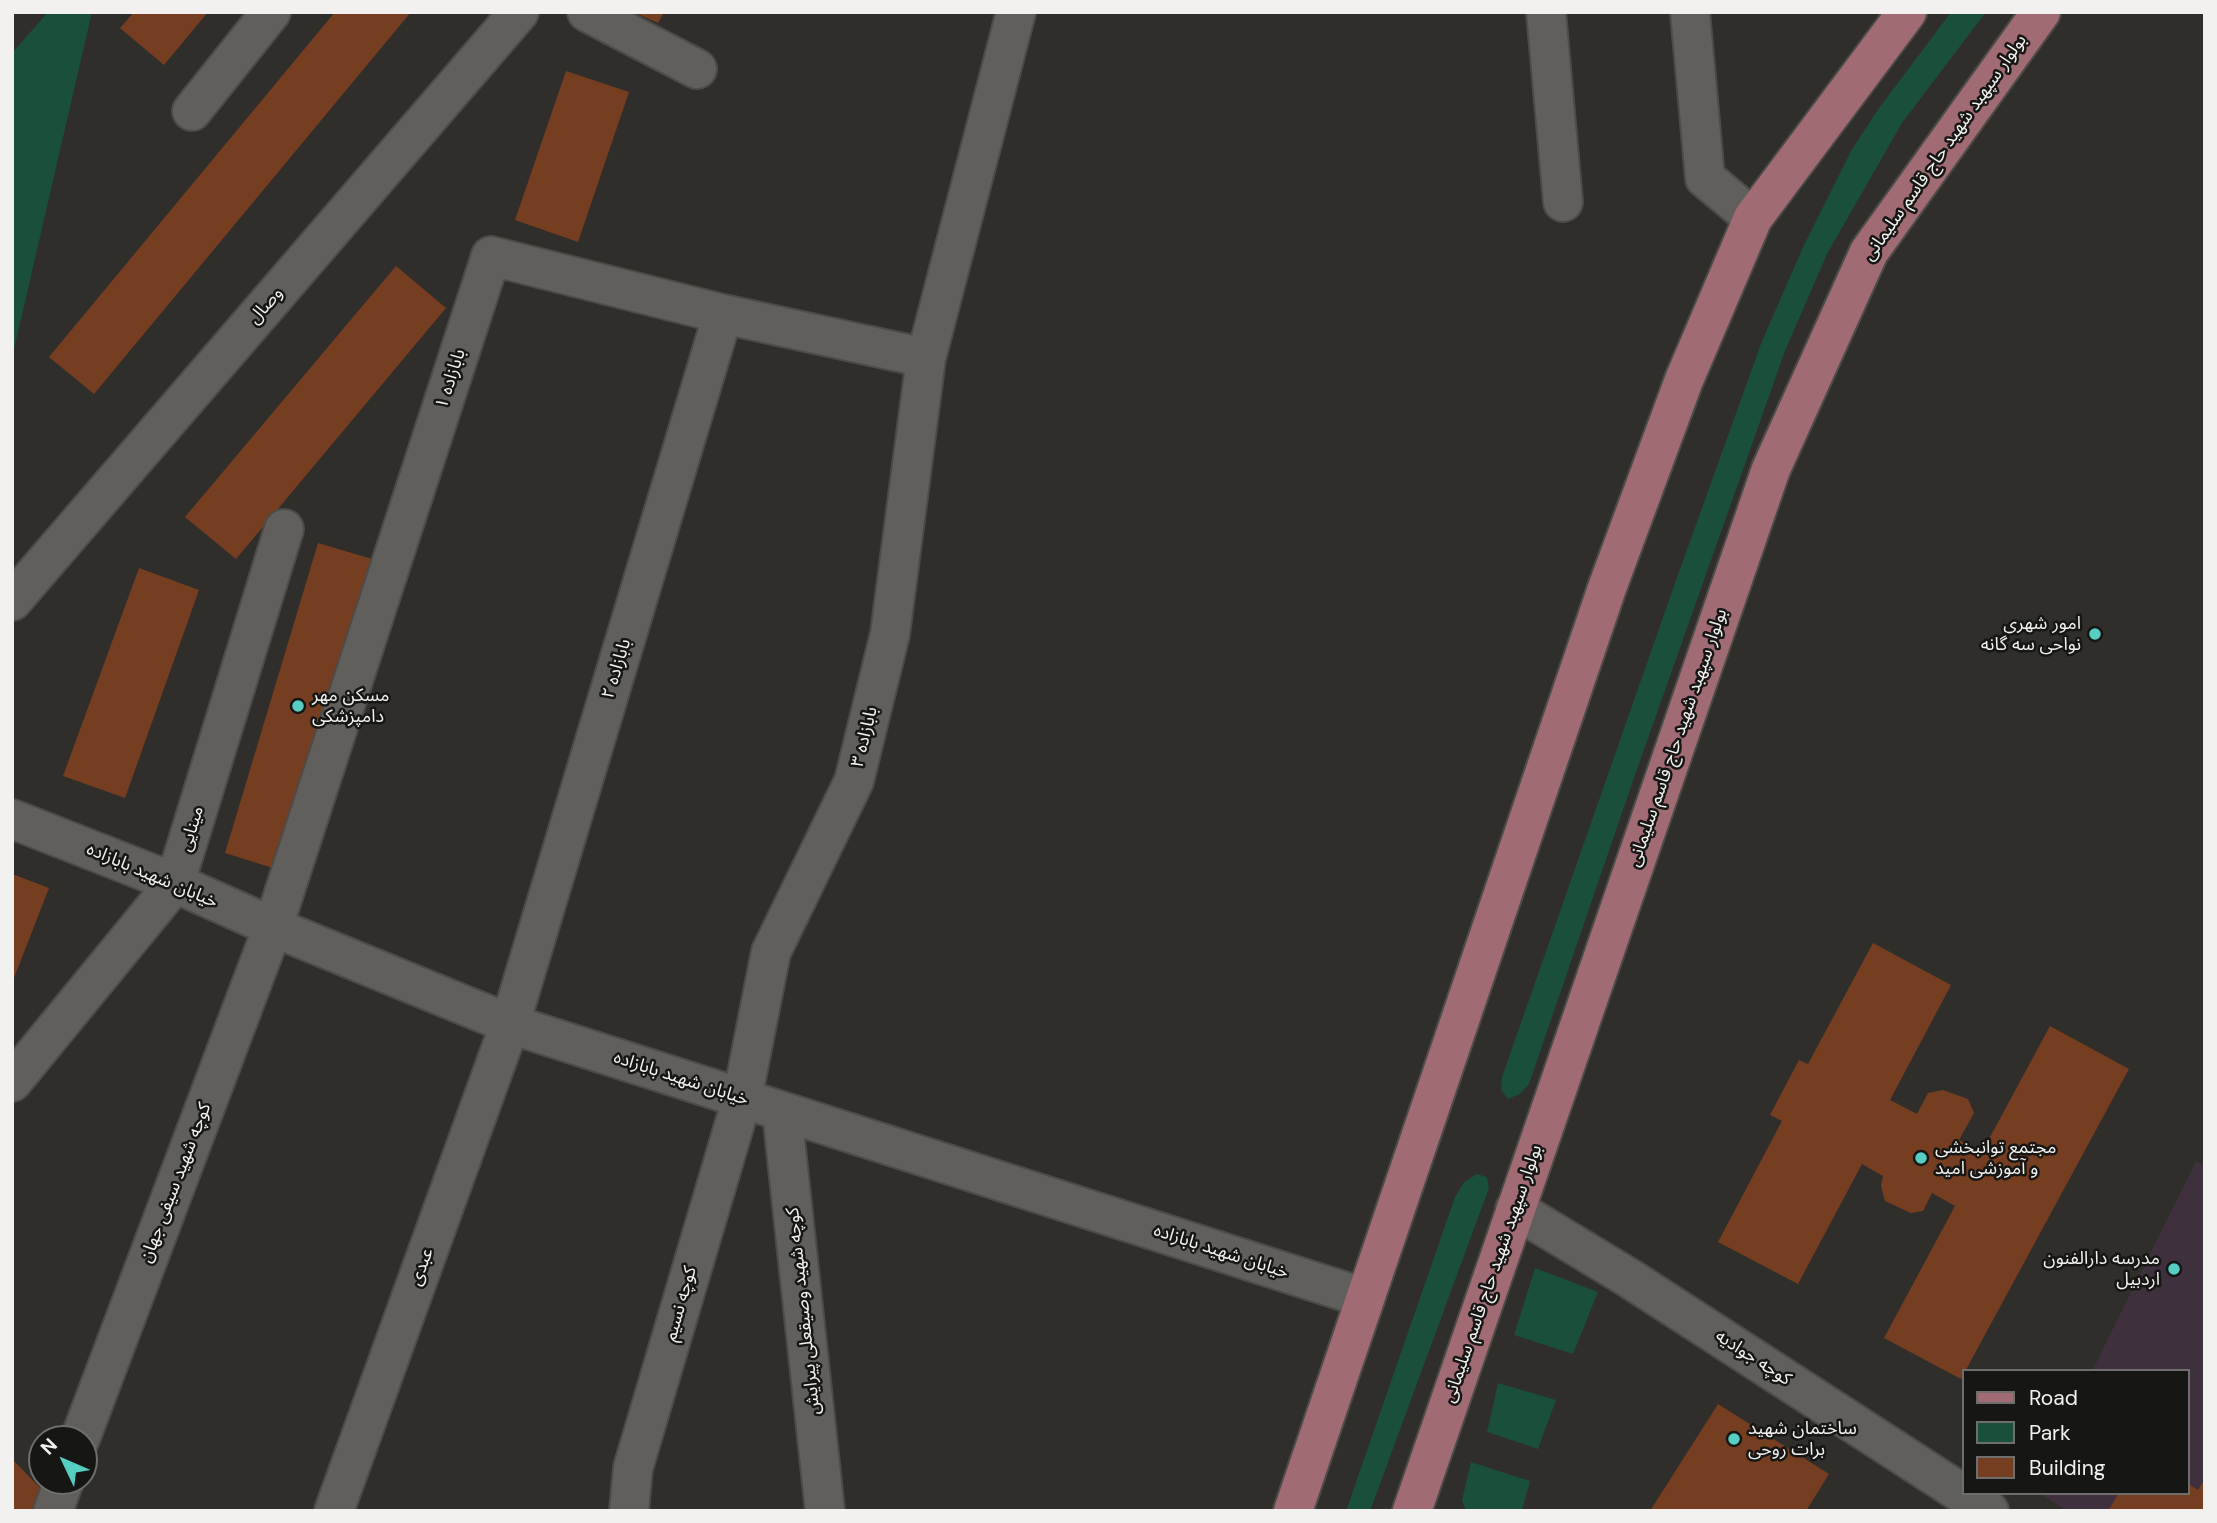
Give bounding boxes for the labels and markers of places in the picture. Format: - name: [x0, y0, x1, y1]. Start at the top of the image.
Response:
- place label: امور شهری نواحی سه گانه: [1981, 613, 2081, 656]
- marker: امور شهری نواحی سه گانه: [2087, 626, 2103, 642]
- place label: مسکن مهر دامپزشکی: [312, 685, 390, 728]
- marker: مسکن مهر دامپزشکی: [290, 698, 306, 714]
- place label: مجتمع توانبخشی و آموزشی امید: [1935, 1137, 2057, 1180]
- marker: مجتمع توانبخشی و آموزشی امید: [1913, 1150, 1929, 1166]
- place label: مدرسه دارالفنون اردبیل: [2043, 1248, 2160, 1290]
- marker: مدرسه دارالفنون اردبیل: [2166, 1261, 2182, 1277]
- place label: ساختمان شهید برات روحی: [1748, 1418, 1857, 1460]
- marker: ساختمان شهید برات روحی: [1726, 1431, 1742, 1447]

